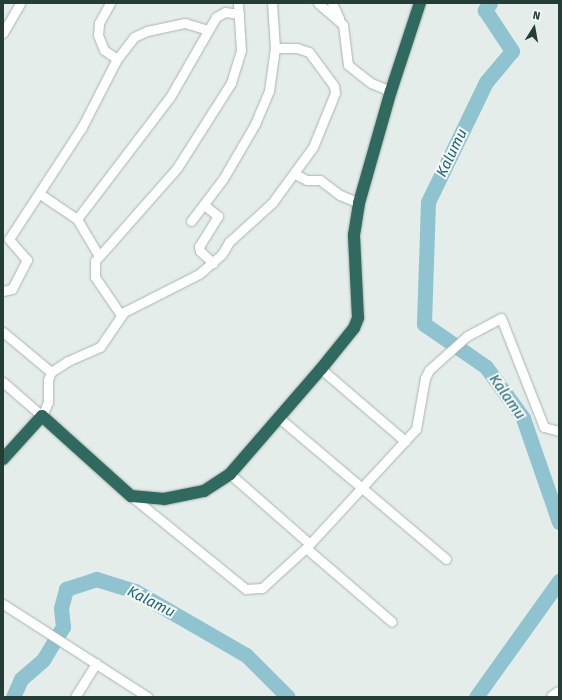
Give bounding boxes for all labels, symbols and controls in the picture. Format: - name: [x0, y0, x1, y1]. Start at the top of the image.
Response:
- north arrow: [514, 8, 554, 48]
- text: N: [532, 9, 541, 23]
- water label: Kalumu: [433, 126, 471, 180]
- water label: Kalamu: [485, 371, 529, 423]
- water label: Kalamu: [124, 582, 178, 622]

